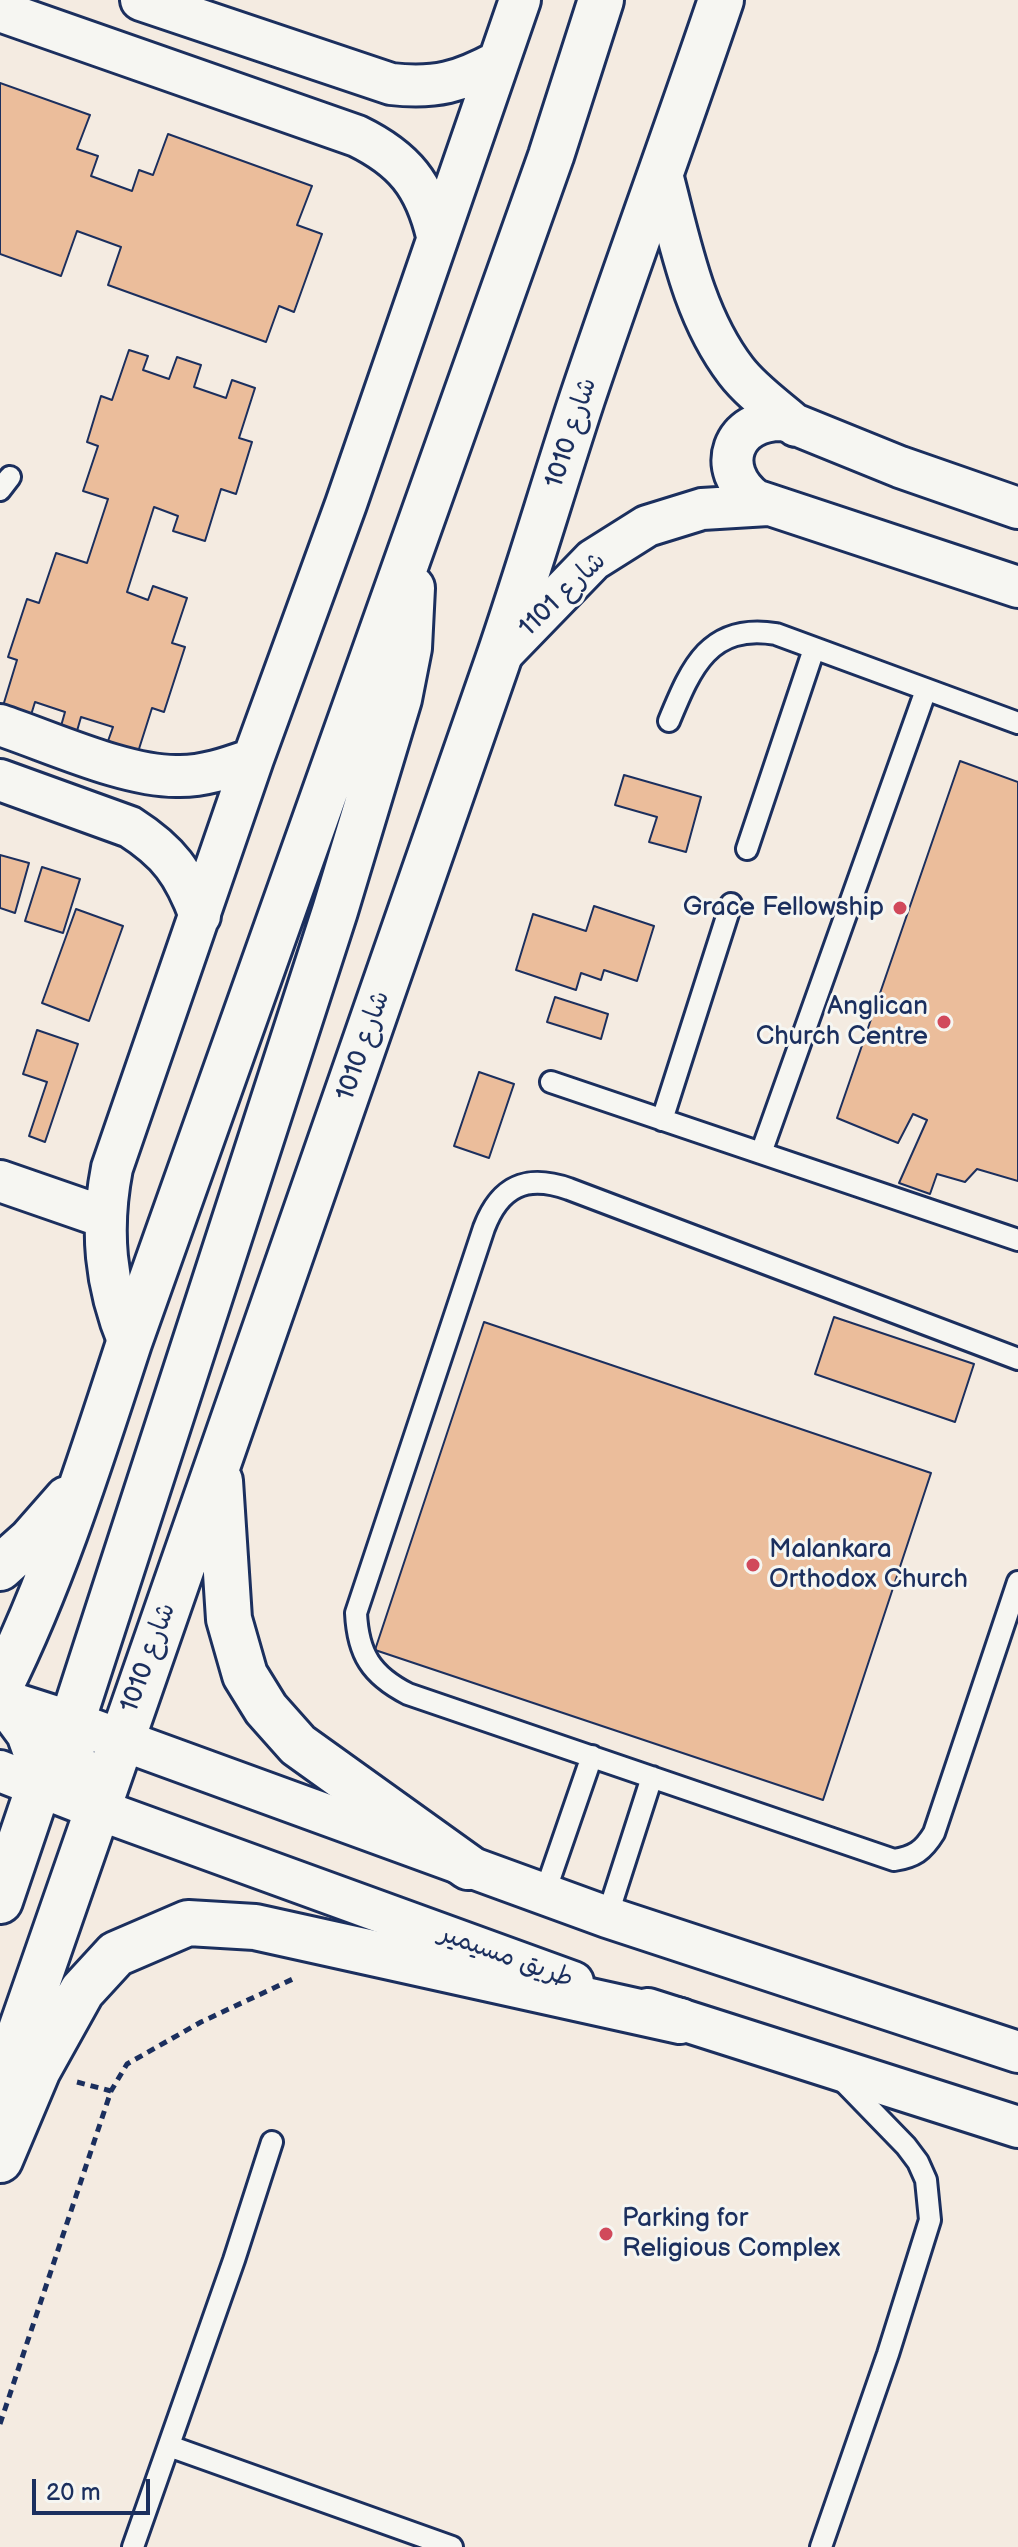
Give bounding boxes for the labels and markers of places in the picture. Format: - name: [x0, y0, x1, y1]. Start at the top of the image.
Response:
- place label: Grace Fellowship: [683, 892, 884, 924]
- marker: Grace Fellowship: [891, 899, 909, 917]
- place label: Anglican Church Centre: [756, 991, 928, 1052]
- marker: Anglican Church Centre: [935, 1013, 953, 1031]
- place label: Malankara Orthodox Church: [769, 1534, 968, 1596]
- marker: Malankara Orthodox Church: [744, 1556, 762, 1574]
- place label: Parking for Religious Complex: [622, 2203, 840, 2264]
- marker: Parking for Religious Complex: [597, 2225, 615, 2243]

